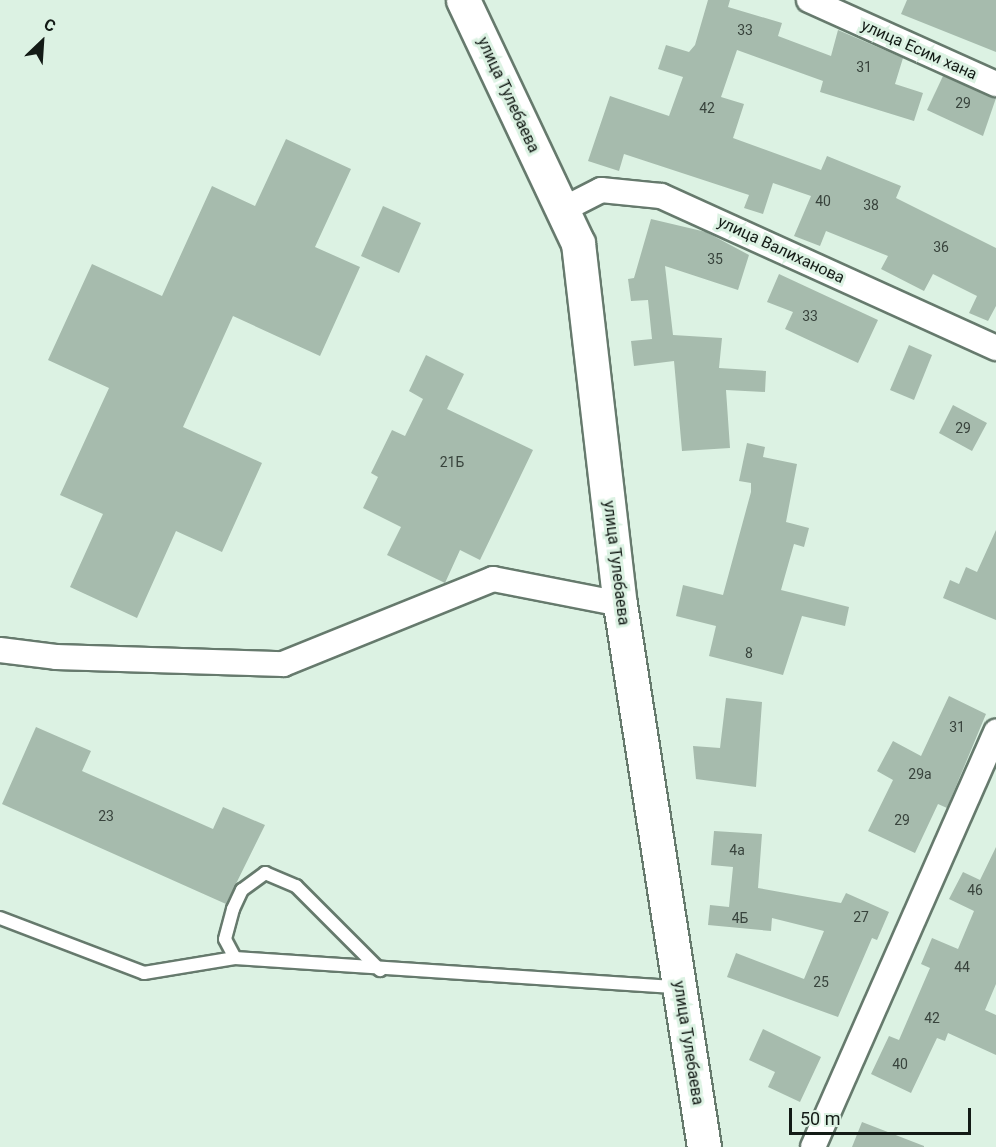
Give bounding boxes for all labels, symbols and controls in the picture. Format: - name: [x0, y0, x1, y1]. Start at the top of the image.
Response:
- north arrow: [12, 12, 72, 72]
- text: С: [41, 14, 59, 36]
- street label: улица Есим хана: [858, 16, 980, 84]
- house number: 33: [737, 22, 753, 38]
- street label: улица Тулебаева: [473, 34, 543, 156]
- house number: 31: [856, 59, 872, 75]
- house number: 29: [955, 95, 971, 111]
- house number: 42: [699, 100, 715, 116]
- house number: 40: [815, 193, 831, 209]
- house number: 38: [863, 197, 879, 213]
- street label: улица Валиханова: [714, 212, 848, 288]
- house number: 36: [933, 239, 949, 255]
- house number: 35: [707, 251, 723, 267]
- house number: 33: [802, 308, 818, 324]
- house number: 29: [955, 420, 971, 436]
- house number: 21Б: [440, 454, 464, 470]
- street label: улица Тулебаева: [599, 499, 633, 627]
- house number: 8: [745, 645, 753, 661]
- house number: 31: [949, 719, 965, 735]
- house number: 29а: [908, 766, 932, 782]
- house number: 23: [98, 808, 114, 824]
- house number: 29: [894, 812, 910, 828]
- house number: 4а: [729, 842, 745, 858]
- house number: 46: [967, 882, 983, 898]
- house number: 27: [853, 909, 869, 925]
- house number: 4Б: [732, 910, 748, 926]
- house number: 44: [954, 959, 970, 975]
- house number: 25: [813, 974, 829, 990]
- street label: улица Тулебаева: [669, 979, 707, 1107]
- house number: 42: [924, 1010, 940, 1026]
- house number: 40: [892, 1056, 908, 1072]
- scale bar: [792, 1096, 974, 1134]
- text: 50 m: [800, 1108, 840, 1129]

